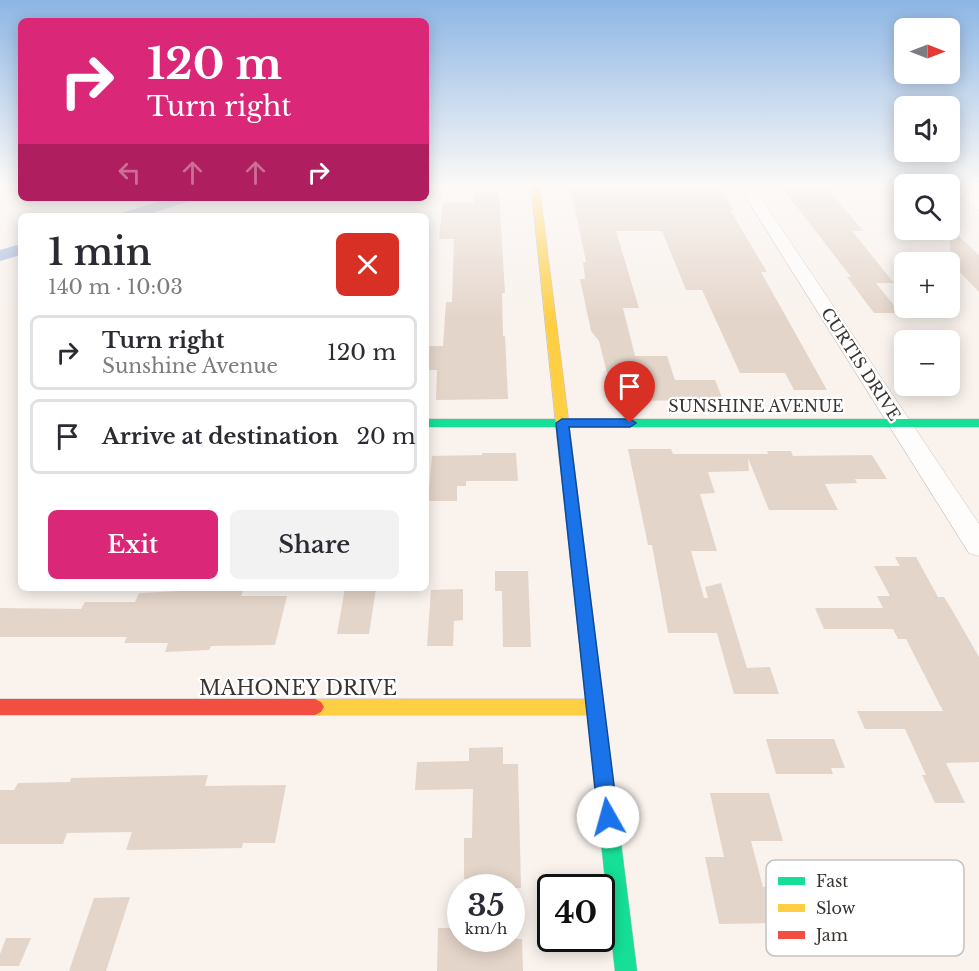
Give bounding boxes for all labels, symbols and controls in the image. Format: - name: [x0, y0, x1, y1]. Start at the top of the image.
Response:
- north arrow: [894, 18, 960, 84]
- map controls: [894, 18, 960, 396]
- text: 120 m: [147, 38, 282, 90]
- icon: right: [48, 42, 126, 120]
- text: Turn right: [147, 90, 291, 123]
- button: sound: [894, 96, 960, 162]
- icon: left: [113, 156, 146, 189]
- icon: ahead: [176, 156, 209, 189]
- icon: ahead: [239, 156, 272, 189]
- icon: right: [302, 156, 335, 189]
- button: search: [894, 174, 960, 240]
- text: 1 min: [48, 230, 152, 275]
- button: close: [336, 233, 399, 296]
- button: +: [894, 252, 960, 318]
- text: 140 m · 10:03: [48, 275, 183, 299]
- street label: CURTIS DRIVE: [817, 304, 905, 424]
- text: Turn right: [102, 327, 224, 354]
- button: −: [894, 330, 960, 396]
- icon: right: [51, 336, 84, 369]
- text: 120 m: [327, 339, 396, 366]
- text: Sunshine Avenue: [102, 354, 278, 378]
- pin: [604, 361, 655, 423]
- icon: arrive: [613, 370, 646, 403]
- street label: SUNSHINE AVENUE: [668, 396, 844, 416]
- icon: arrive: [51, 420, 84, 453]
- text: Arrive at destination: [102, 423, 339, 450]
- text: 20 m: [357, 423, 416, 450]
- button: Exit: [48, 510, 218, 579]
- button: Share: [230, 510, 399, 579]
- street label: MAHONEY DRIVE: [199, 676, 397, 700]
- position arrow: [576, 785, 640, 849]
- legend: [766, 860, 964, 956]
- text: Fast: [816, 871, 848, 891]
- speed limit sign: 40: [537, 874, 615, 952]
- text: 35: [468, 887, 504, 924]
- text: Slow: [816, 898, 856, 918]
- text: km/h: [465, 919, 507, 938]
- text: Jam: [814, 925, 848, 945]

